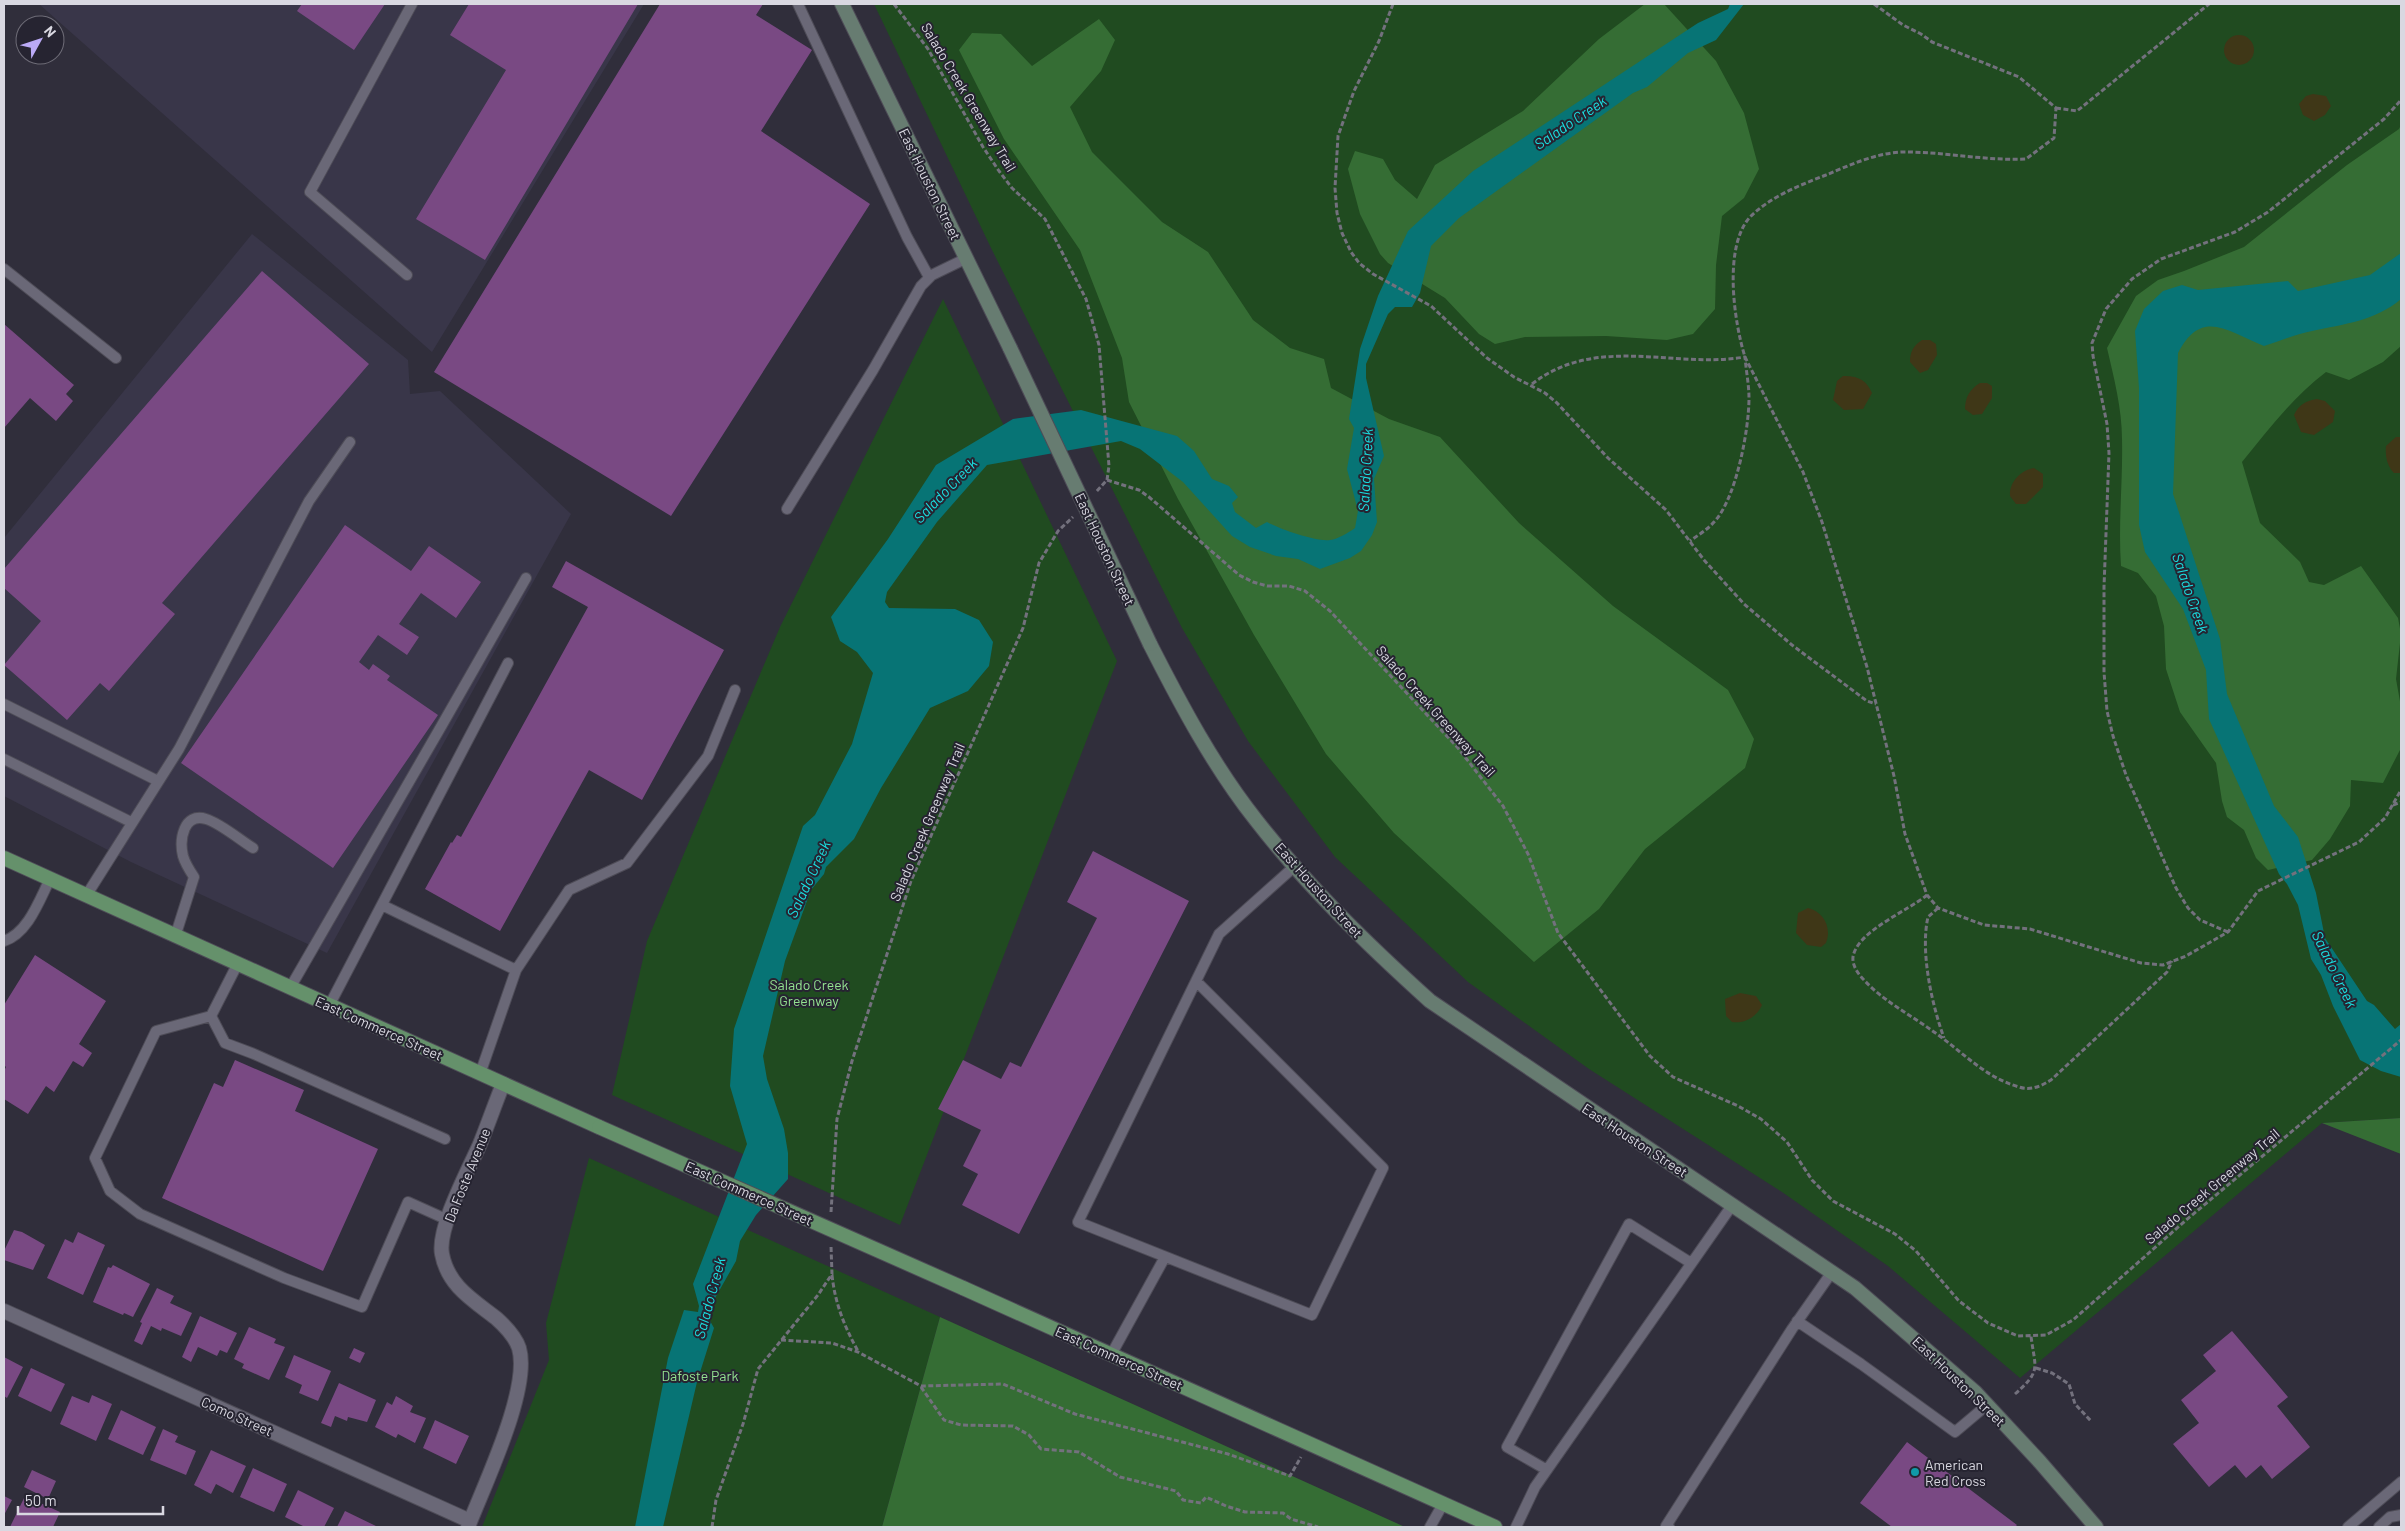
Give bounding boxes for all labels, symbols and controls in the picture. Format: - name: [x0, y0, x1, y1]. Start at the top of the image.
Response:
- north arrow: [15, 15, 65, 65]
- street label: Salado Creek Greenway Trail: [918, 20, 1020, 174]
- text: N: [41, 22, 60, 40]
- water label: Salado Creek: [1530, 91, 1610, 153]
- street label: East Houston Street: [896, 125, 964, 243]
- water label: Salado Creek: [1354, 427, 1376, 512]
- water label: Salado Creek: [910, 453, 981, 526]
- street label: East Houston Street: [1071, 490, 1139, 608]
- water label: Salado Creek: [2169, 551, 2213, 636]
- street label: Salado Creek Greenway Trail: [1373, 642, 1499, 780]
- street label: Salado Creek Greenway Trail: [886, 740, 968, 904]
- water label: Salado Creek: [782, 837, 834, 921]
- street label: East Houston Street: [1272, 839, 1366, 941]
- water label: Salado Creek: [2309, 928, 2362, 1011]
- park label: Salado Creek Greenway: [769, 976, 849, 1009]
- street label: East Commerce Street: [313, 992, 445, 1064]
- street label: East Houston Street: [1579, 1100, 1691, 1180]
- street label: Salado Creek Greenway Trail: [2141, 1125, 2283, 1247]
- street label: Da Foste Avenue: [440, 1126, 494, 1224]
- street label: East Commerce Street: [683, 1157, 815, 1229]
- water label: Salado Creek: [690, 1255, 729, 1341]
- street label: East Commerce Street: [1053, 1322, 1185, 1394]
- street label: East Houston Street: [1909, 1332, 2009, 1430]
- park label: Dafoste Park: [662, 1367, 739, 1384]
- street label: Como Street: [199, 1393, 275, 1439]
- place label: American Red Cross: [1925, 1456, 1986, 1489]
- marker: American Red Cross: [1909, 1466, 1921, 1478]
- scale bar: [18, 1484, 162, 1516]
- text: 50 m: [25, 1491, 57, 1509]

